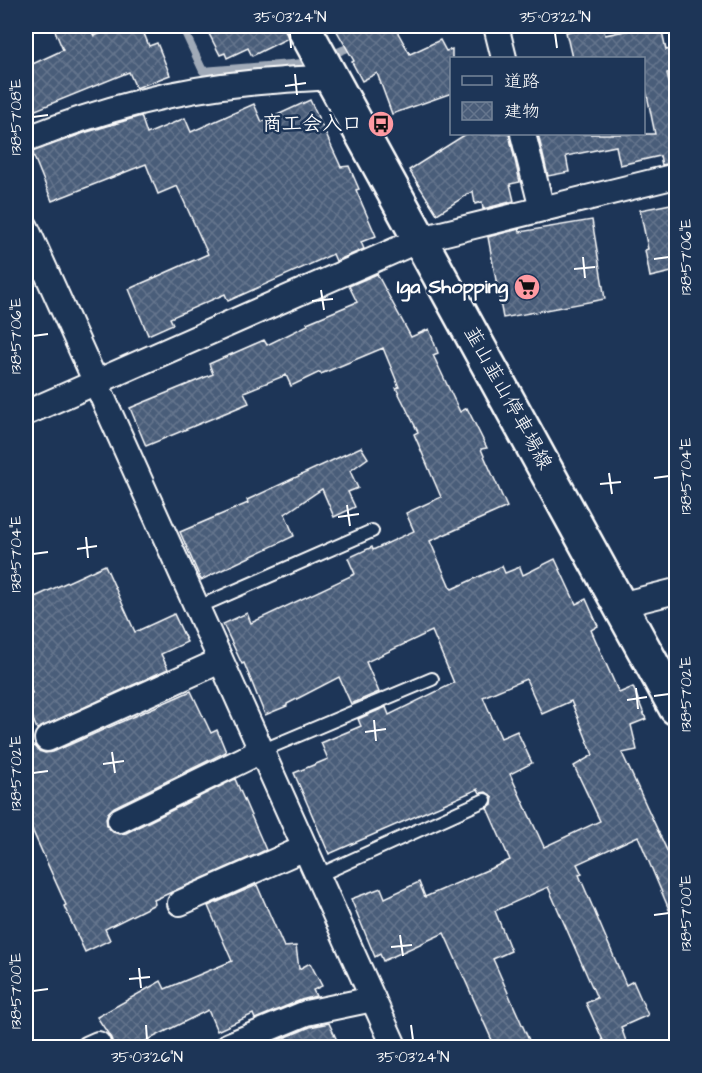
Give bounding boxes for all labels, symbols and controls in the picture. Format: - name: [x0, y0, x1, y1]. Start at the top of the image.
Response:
- text: 35°03'24"N: [254, 7, 326, 28]
- text: 35°03'22"N: [519, 7, 591, 28]
- legend: [450, 57, 645, 135]
- text: 道路: [504, 69, 540, 94]
- text: 138°57'08"E: [6, 79, 27, 155]
- text: 建物: [504, 99, 540, 124]
- bus stop icon: 商工会入口: [366, 109, 396, 139]
- place label: 商工会入口: [262, 110, 362, 138]
- text: 138°57'06"E: [676, 219, 697, 295]
- supermarket icon: Iga Shopping: [512, 272, 542, 302]
- place label: Iga Shopping: [397, 273, 509, 302]
- text: 138°57'06"E: [6, 298, 27, 374]
- street label: 韮山韮山停車場線: [457, 321, 559, 475]
- text: 138°57'04"E: [676, 437, 697, 514]
- text: 138°57'04"E: [6, 515, 27, 592]
- text: 138°57'02"E: [676, 656, 697, 732]
- text: 138°57'02"E: [6, 735, 27, 811]
- text: 138°57'00"E: [676, 875, 697, 951]
- text: 138°57'00"E: [6, 953, 27, 1029]
- text: 35°03'26"N: [111, 1047, 183, 1068]
- text: 35°03'24"N: [377, 1047, 449, 1068]

